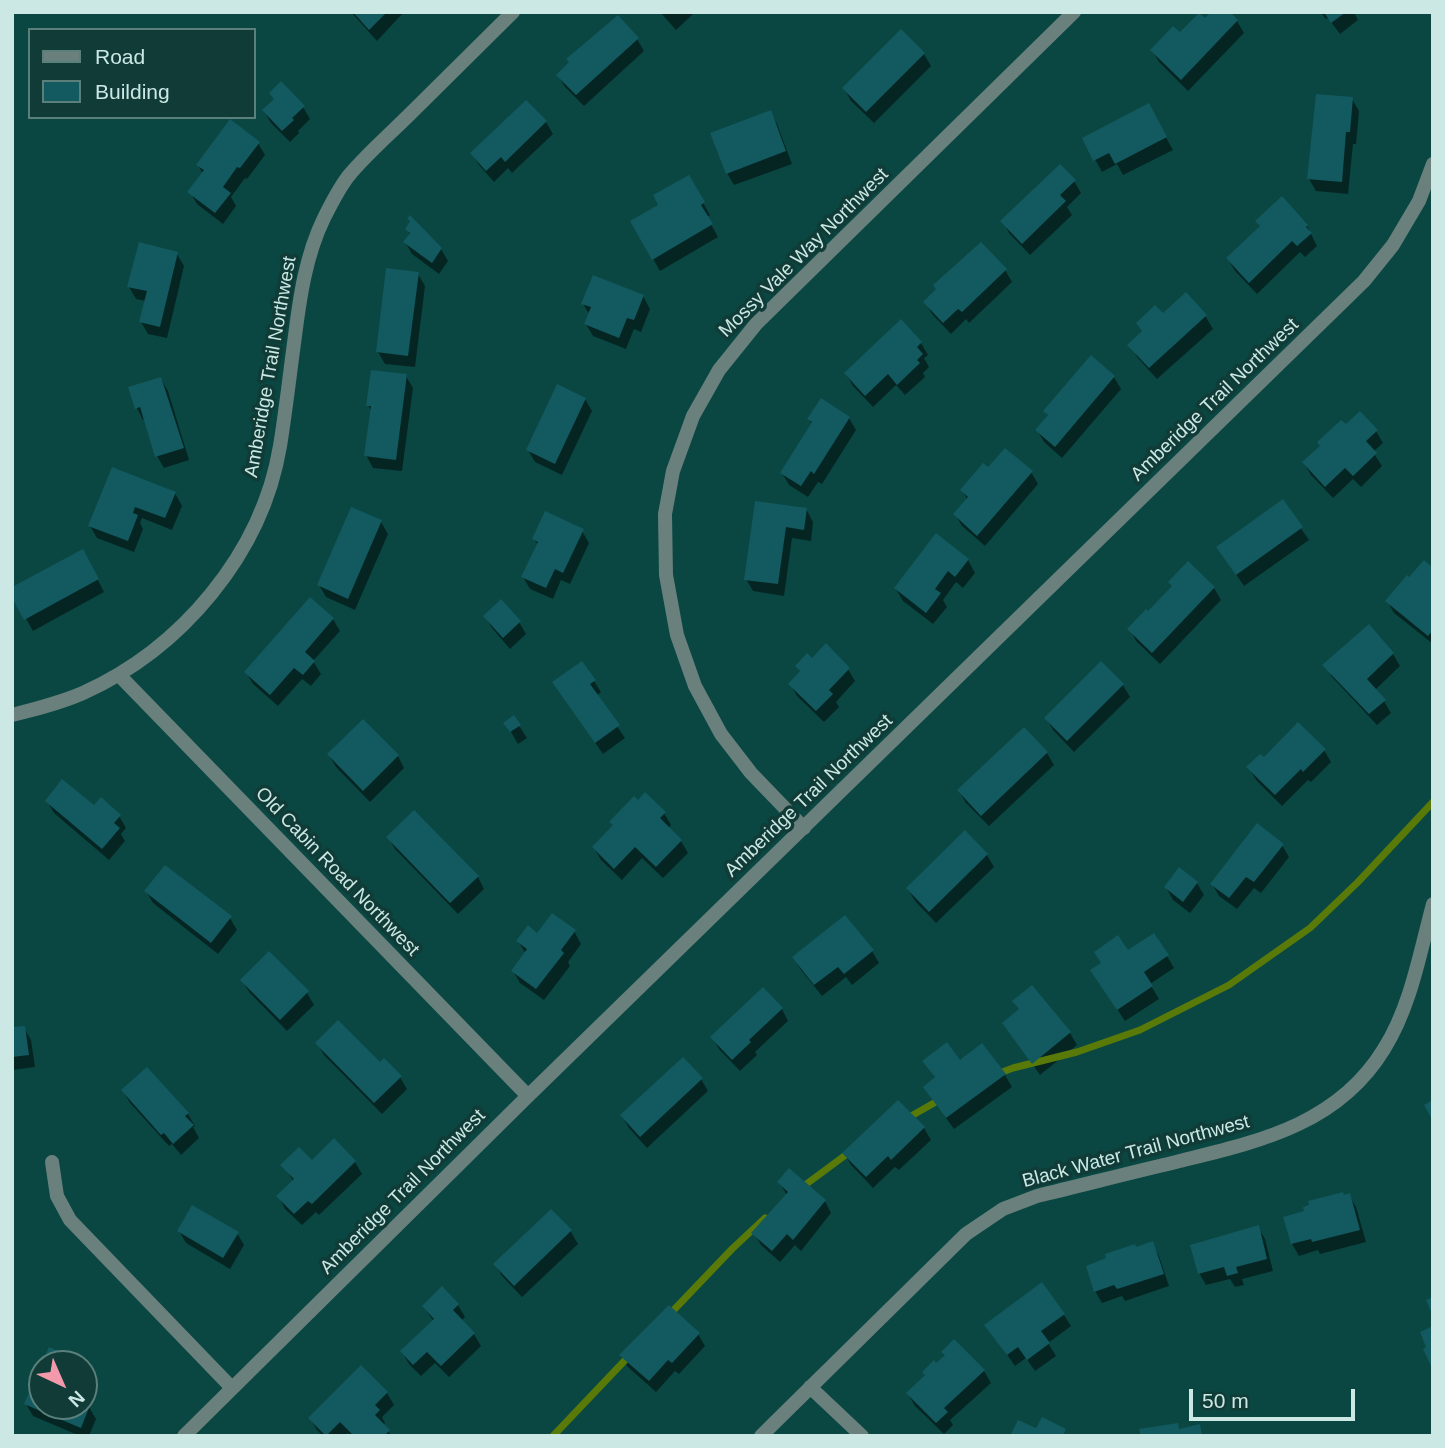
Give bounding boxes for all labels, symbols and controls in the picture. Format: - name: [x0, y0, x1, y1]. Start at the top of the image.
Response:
- legend: [28, 28, 256, 119]
- text: Road: [95, 45, 145, 68]
- text: Building: [95, 80, 170, 103]
- street label: Mossy Vale Way Northwest: [715, 164, 893, 342]
- street label: Amberidge Trail Northwest: [240, 255, 302, 479]
- street label: Amberidge Trail Northwest: [1126, 314, 1304, 486]
- street label: Amberidge Trail Northwest: [720, 710, 898, 882]
- street label: Old Cabin Road Northwest: [250, 783, 424, 961]
- street label: Amberidge Trail Northwest: [316, 1105, 490, 1279]
- street label: Black Water Trail Northwest: [1020, 1111, 1252, 1193]
- north arrow: [28, 1350, 98, 1420]
- scale bar: [1193, 1374, 1359, 1418]
- text: N: [64, 1387, 89, 1411]
- text: 50 m: [1202, 1389, 1249, 1412]

